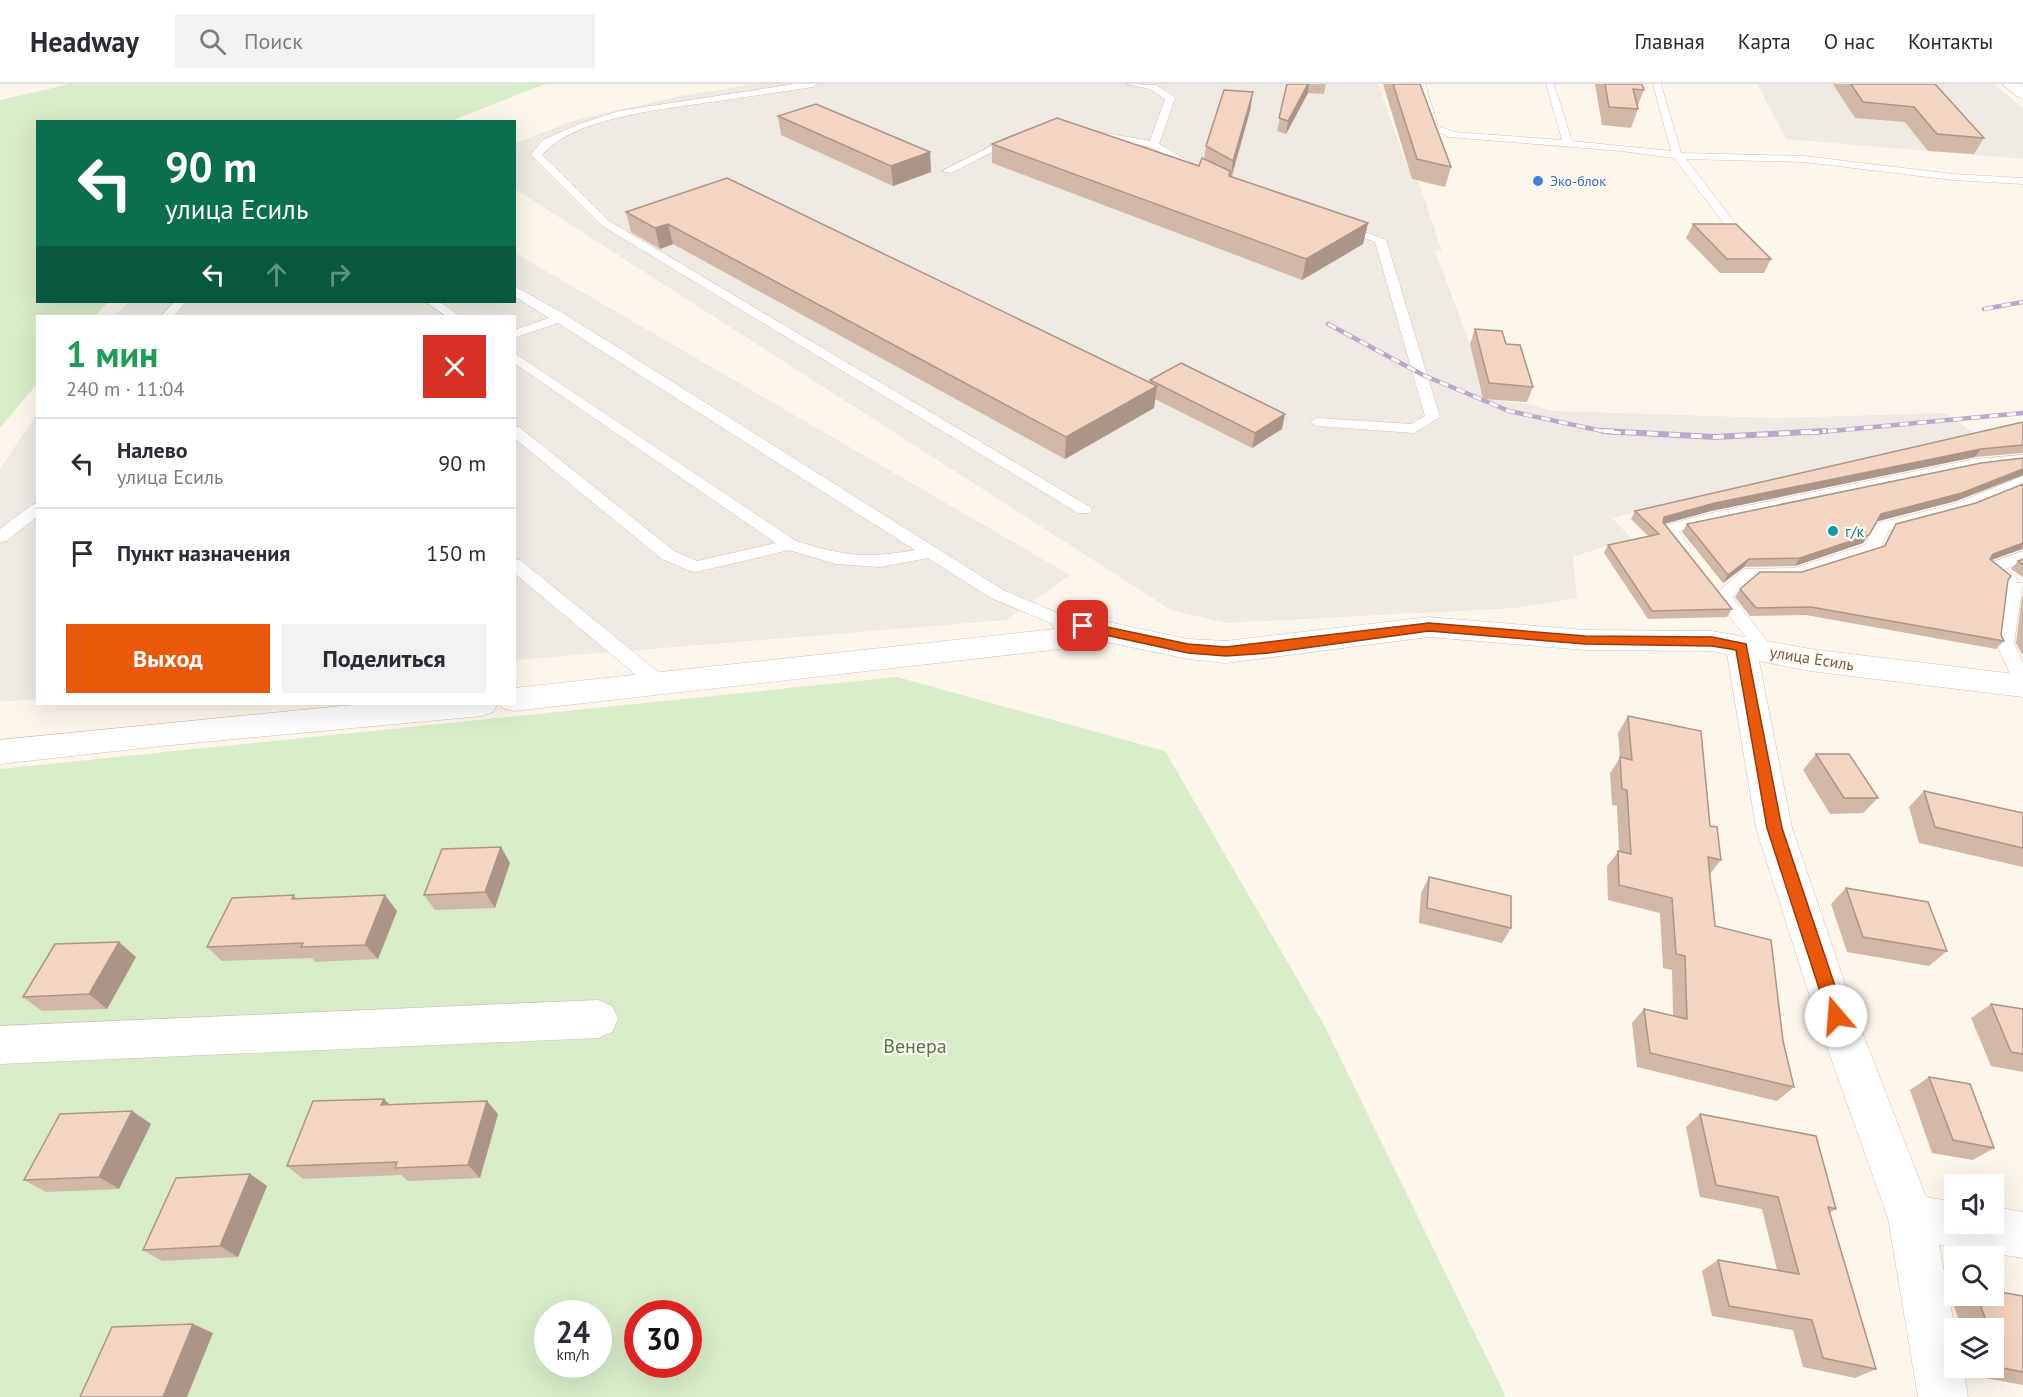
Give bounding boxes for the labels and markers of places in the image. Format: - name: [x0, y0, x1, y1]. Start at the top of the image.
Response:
- place label: Эко-блок: [1550, 172, 1606, 190]
- marker: Эко-блок: [1531, 174, 1545, 188]
- place label: г/к: [1845, 521, 1865, 541]
- marker: г/к: [1826, 524, 1840, 538]
- pin: [1057, 600, 1108, 651]

